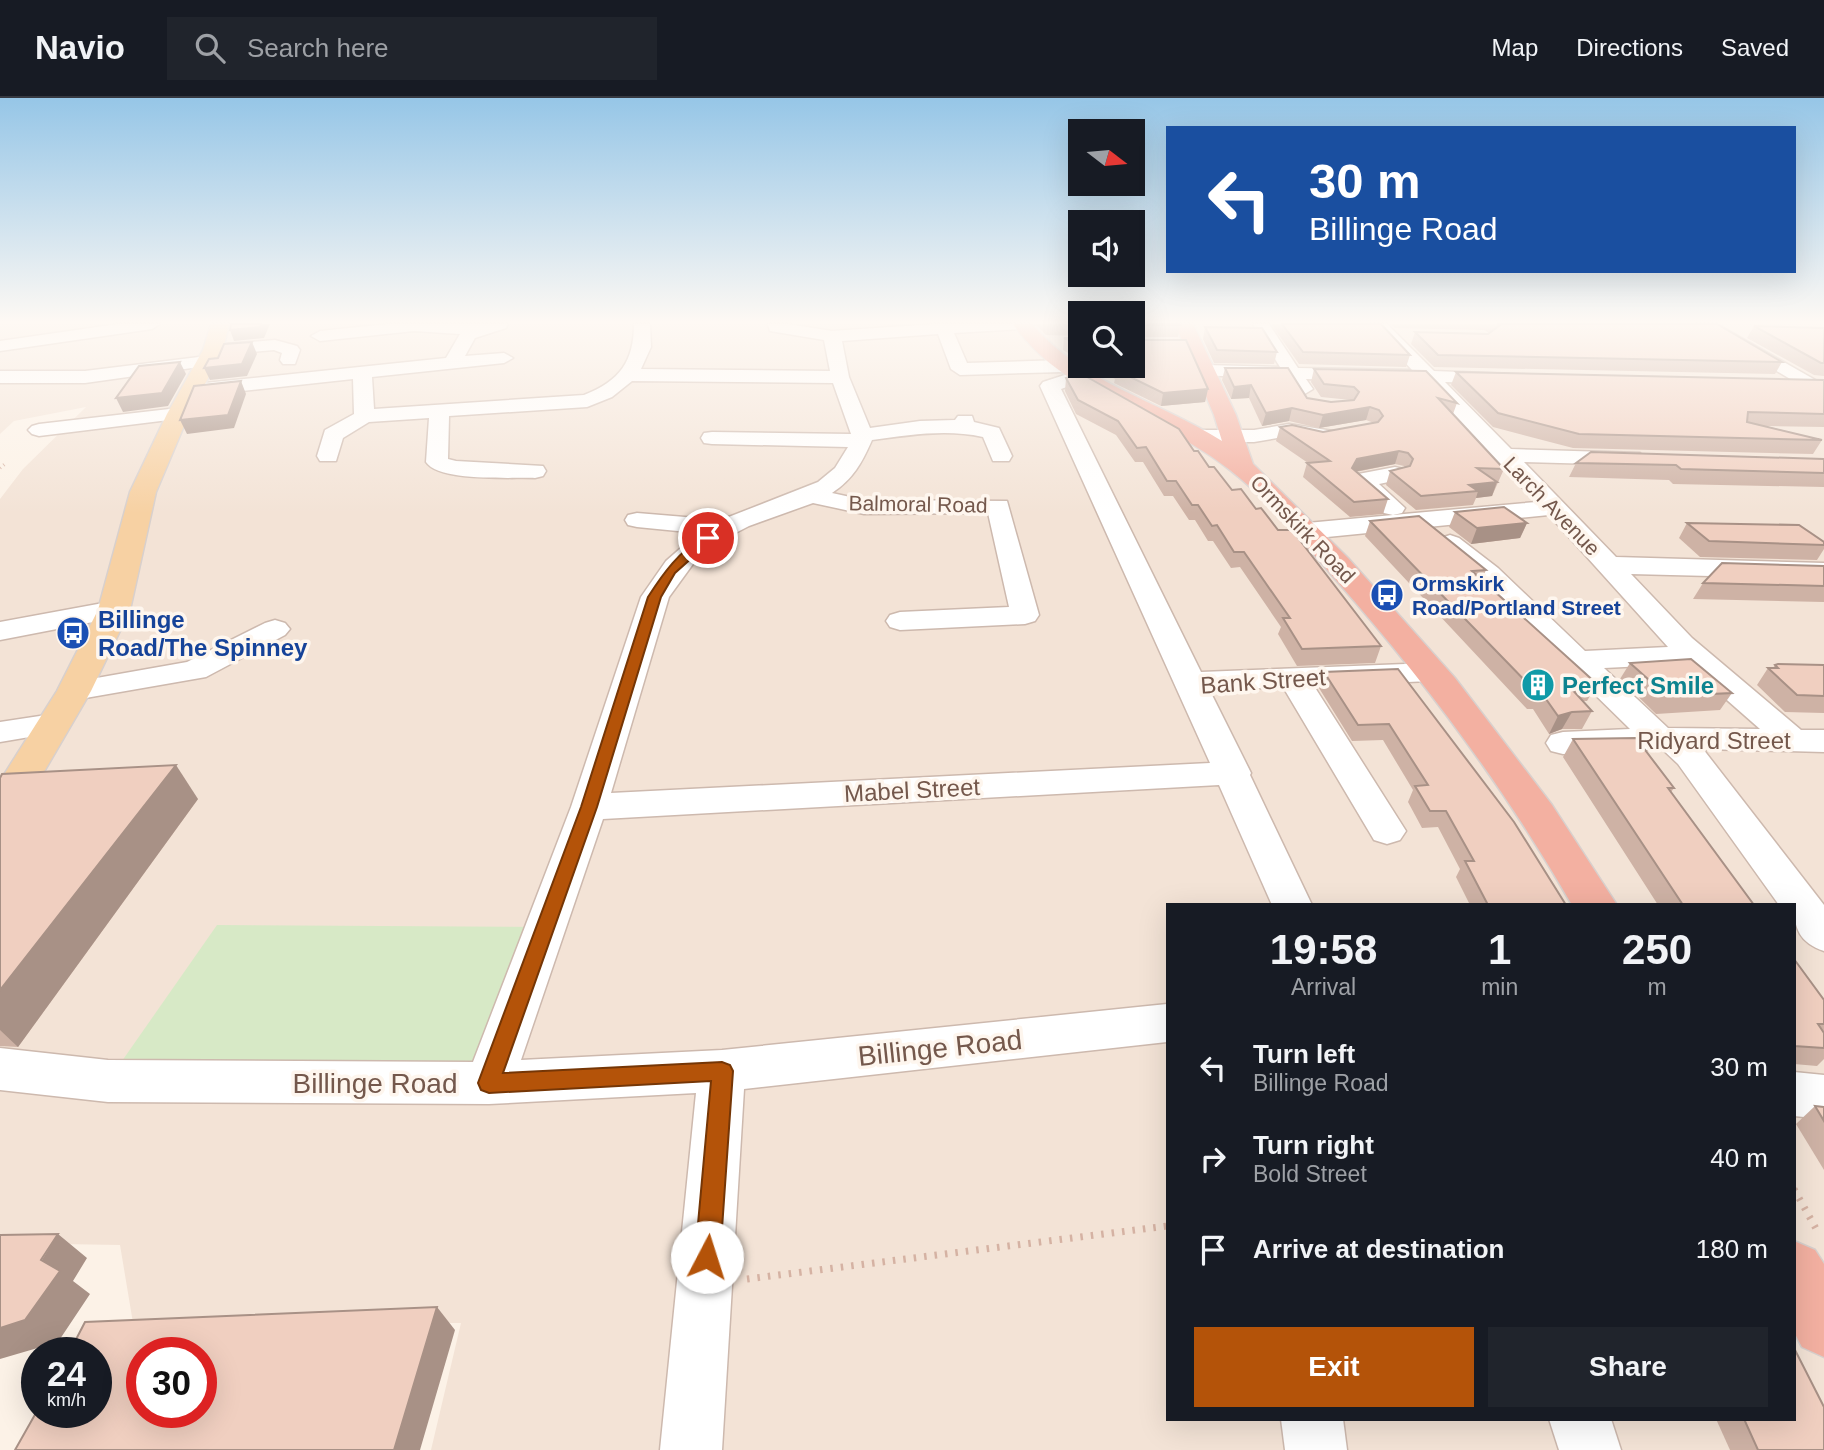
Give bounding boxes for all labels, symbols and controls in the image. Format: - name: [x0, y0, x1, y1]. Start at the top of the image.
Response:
- search box: [167, 17, 657, 80]
- text: Navio: [35, 29, 125, 66]
- icon: search: [191, 29, 229, 67]
- text: Search here: [247, 33, 389, 63]
- text: Map: [1492, 34, 1538, 61]
- text: Directions: [1576, 34, 1683, 61]
- text: Saved: [1721, 34, 1789, 61]
- north arrow: [1068, 119, 1144, 196]
- map controls: [1068, 119, 1145, 378]
- icon: left: [1194, 154, 1285, 245]
- text: 30 m: [1309, 154, 1421, 208]
- button: sound: [1068, 210, 1145, 287]
- text: Billinge Road: [1309, 211, 1498, 247]
- button: search: [1068, 301, 1145, 378]
- street label: Larch Avenue: [1499, 452, 1605, 560]
- street label: Ormskirk Road: [1246, 471, 1360, 587]
- street label: Balmoral Road: [848, 491, 988, 517]
- pin: [678, 508, 738, 568]
- icon: arrive: [689, 519, 727, 557]
- place label: Ormskirk Road/Portland Street: [1412, 572, 1621, 619]
- bus stop icon: Ormskirk Road/Portland Street: [1368, 576, 1406, 614]
- place label: Billinge Road/The Spinney: [98, 606, 308, 661]
- bus stop icon: Billinge Road/The Spinney: [54, 614, 92, 652]
- street label: Bank Street: [1200, 663, 1327, 699]
- building icon: Perfect Smile: [1519, 666, 1557, 704]
- place label: Perfect Smile: [1562, 672, 1714, 699]
- street label: Ridyard Street: [1637, 727, 1791, 754]
- street label: Mabel Street: [843, 773, 981, 807]
- text: 19:58: [1270, 926, 1377, 973]
- text: 1: [1488, 926, 1511, 973]
- text: 250: [1622, 926, 1692, 973]
- text: Arrival: [1291, 974, 1356, 1000]
- text: min: [1481, 974, 1518, 1000]
- text: m: [1648, 974, 1667, 1000]
- street label: Billinge Road: [856, 1024, 1024, 1072]
- text: Turn left: [1253, 1039, 1355, 1069]
- icon: left: [1194, 1049, 1232, 1087]
- text: 30 m: [1710, 1052, 1768, 1082]
- street label: Billinge Road: [293, 1068, 458, 1099]
- text: Billinge Road: [1253, 1070, 1389, 1096]
- text: Turn right: [1253, 1130, 1374, 1160]
- icon: right: [1194, 1140, 1232, 1178]
- text: 40 m: [1710, 1143, 1768, 1173]
- text: Bold Street: [1253, 1161, 1367, 1187]
- position arrow: [670, 1220, 744, 1294]
- icon: arrive: [1194, 1231, 1232, 1269]
- text: Arrive at destination: [1253, 1234, 1504, 1264]
- text: 180 m: [1696, 1234, 1768, 1264]
- button: Exit: [1194, 1327, 1474, 1407]
- button: Share: [1488, 1327, 1768, 1407]
- speed limit sign: 30: [126, 1337, 217, 1428]
- text: 24: [47, 1354, 86, 1393]
- text: km/h: [47, 1390, 86, 1410]

